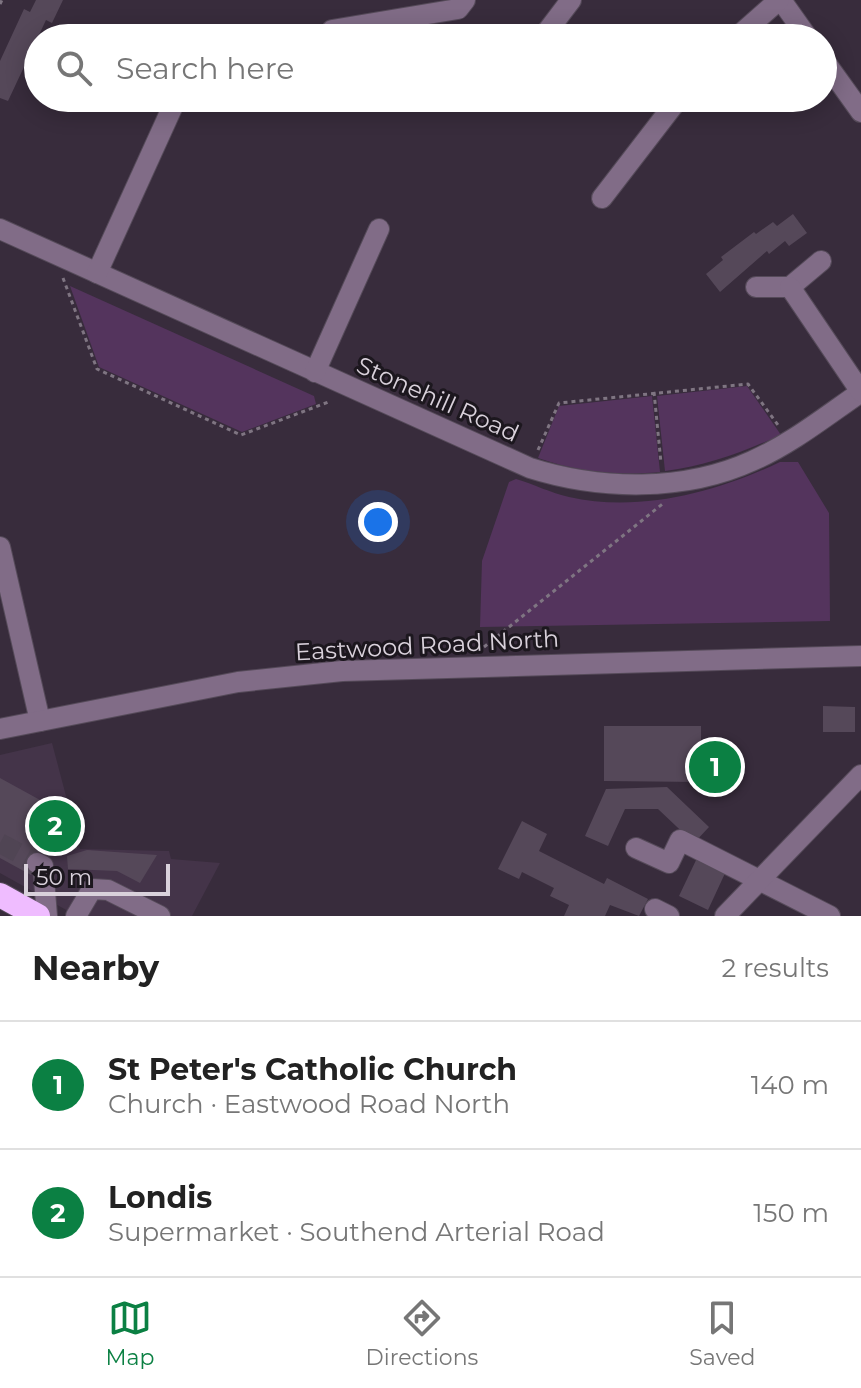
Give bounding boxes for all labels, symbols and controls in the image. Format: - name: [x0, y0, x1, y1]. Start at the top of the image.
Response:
- search box: [24, 24, 837, 112]
- icon: search: [52, 46, 96, 90]
- text: Search here: [116, 50, 294, 87]
- street label: Stonehill Road: [352, 350, 524, 448]
- your location: [358, 502, 398, 542]
- street label: Eastwood Road North: [294, 624, 560, 666]
- pin: 1: [689, 737, 741, 797]
- pin: 2: [29, 796, 81, 856]
- scale bar: [24, 860, 170, 896]
- text: 50 m: [36, 864, 92, 891]
- text: Nearby: [32, 947, 159, 989]
- text: 2 results: [721, 952, 829, 984]
- text: St Peter's Catholic Church: [108, 1051, 517, 1088]
- text: 1: [53, 1069, 63, 1101]
- text: 140 m: [751, 1069, 829, 1101]
- text: Church · Eastwood Road North: [108, 1088, 510, 1120]
- text: Londis: [108, 1179, 212, 1216]
- text: 2: [50, 1197, 66, 1229]
- text: 150 m: [753, 1197, 829, 1229]
- text: Supermarket · Southend Arterial Road: [108, 1216, 605, 1248]
- tab: Map: [106, 1296, 154, 1371]
- tab: Directions: [366, 1296, 478, 1371]
- tab: Saved: [689, 1296, 755, 1371]

